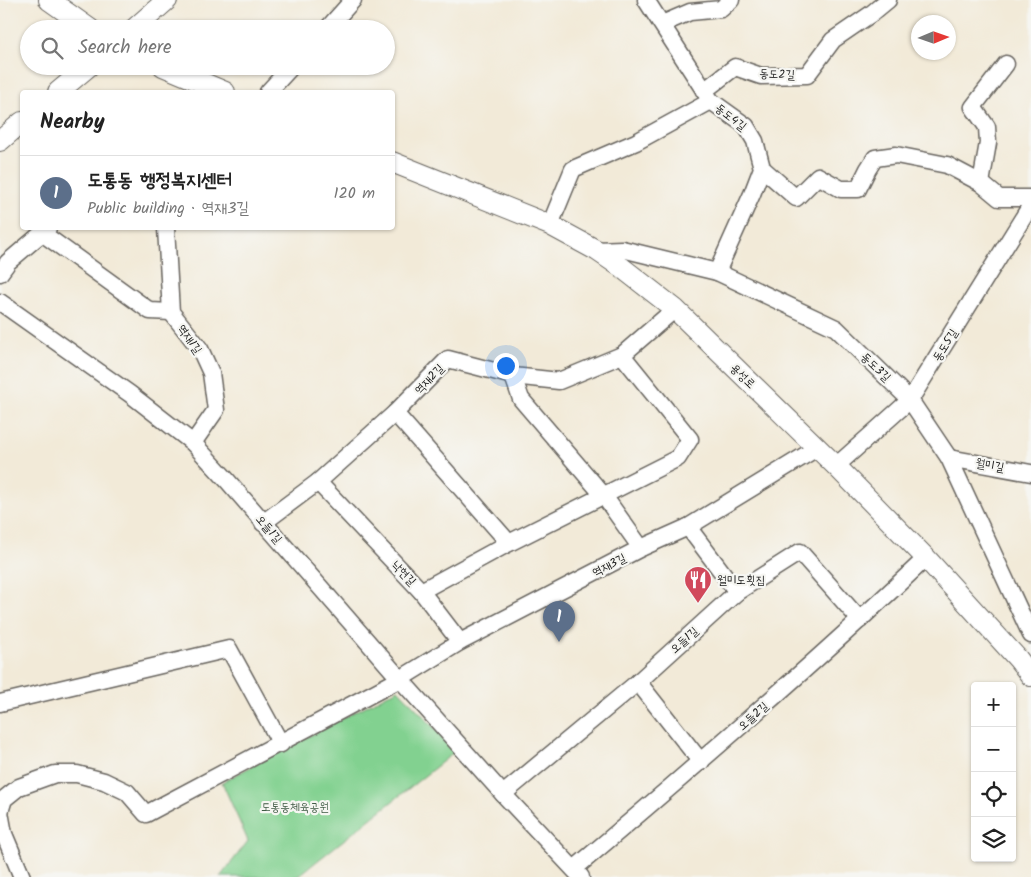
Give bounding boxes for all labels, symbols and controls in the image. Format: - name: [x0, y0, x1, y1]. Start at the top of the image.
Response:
- north arrow: [911, 15, 956, 60]
- search box: [20, 20, 395, 75]
- text: Search here: [78, 33, 172, 63]
- icon: search: [38, 34, 66, 62]
- street label: 동도2길: [759, 64, 796, 85]
- street label: 동도4길: [711, 99, 751, 136]
- text: Nearby: [40, 106, 105, 139]
- text: 도통동 행정복지센터: [87, 166, 232, 196]
- text: 1: [54, 181, 58, 206]
- text: 120 m: [334, 181, 375, 206]
- text: Public building · 역재3길: [87, 196, 249, 221]
- street label: 역재1길: [172, 320, 207, 358]
- street label: 동도5길: [928, 325, 963, 365]
- street label: 동도3길: [856, 348, 895, 387]
- your location: [493, 353, 519, 379]
- street label: 용성로: [726, 359, 760, 393]
- street label: 역재2길: [410, 360, 449, 399]
- street label: 월미길: [974, 454, 1006, 477]
- street label: 오들1길: [251, 511, 287, 548]
- street label: 역재3길: [589, 549, 630, 582]
- street label: 낙현길: [387, 556, 421, 591]
- restaurant icon: 월미도횟집: [683, 565, 713, 604]
- place label: 월미도횟집: [717, 571, 765, 590]
- pin: 1: [543, 601, 575, 642]
- street label: 오들1길: [666, 622, 703, 658]
- map controls: [971, 682, 1016, 862]
- button: +: [971, 682, 1016, 727]
- street label: 오들2길: [734, 697, 773, 735]
- button: −: [971, 727, 1016, 772]
- button: locate: [971, 772, 1016, 817]
- park label: 도통동체육공원: [261, 798, 329, 817]
- button: layers: [971, 817, 1016, 862]

